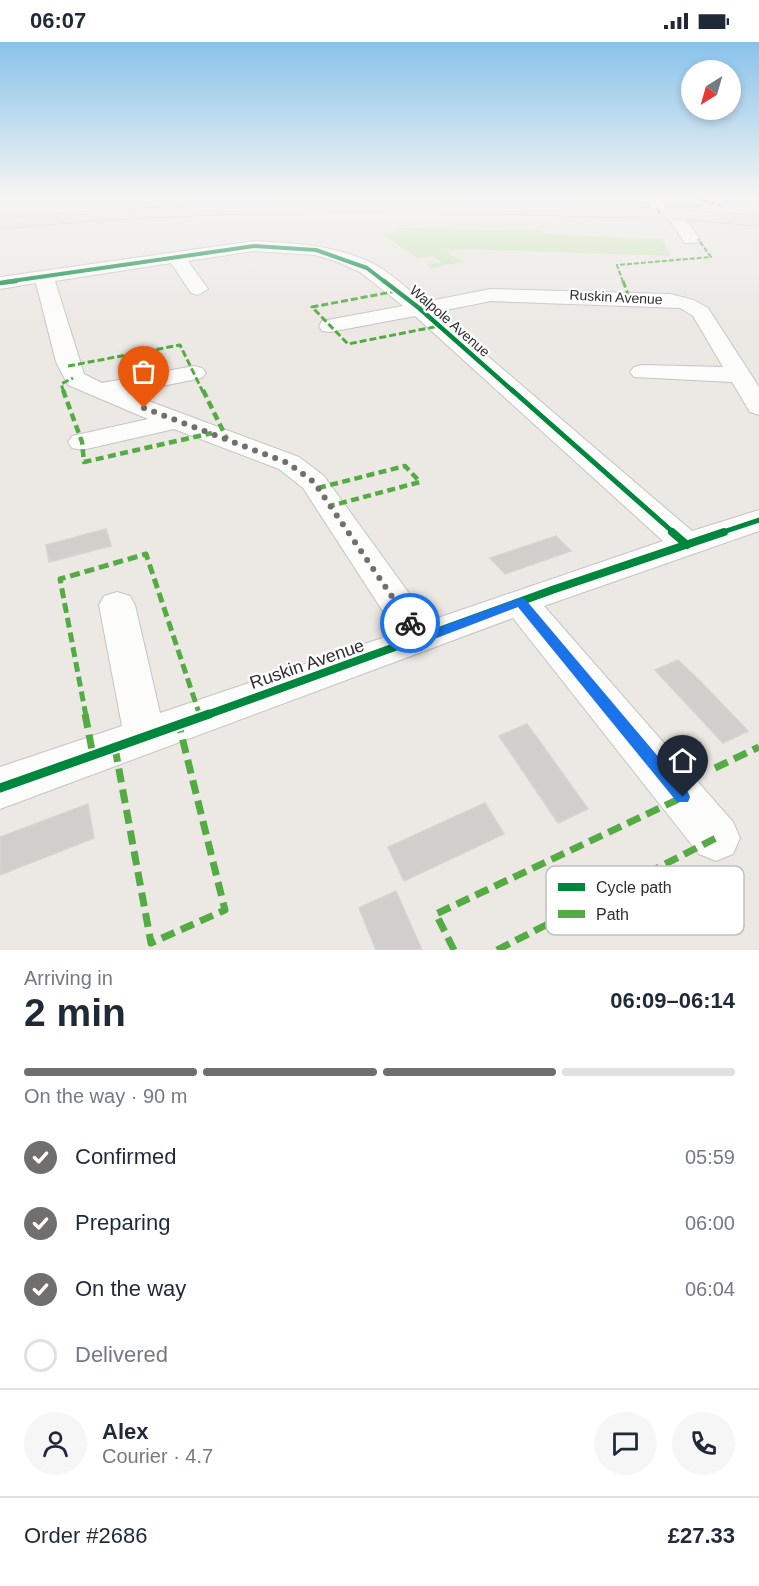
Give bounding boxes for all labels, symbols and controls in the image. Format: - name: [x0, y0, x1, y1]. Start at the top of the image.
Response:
- text: 06:07: [30, 8, 86, 33]
- north arrow: [681, 60, 741, 120]
- map controls: [681, 60, 741, 120]
- street label: Walpole Avenue: [407, 282, 493, 360]
- street label: Ruskin Avenue: [569, 287, 663, 307]
- pin: [118, 346, 169, 408]
- icon: bag: [127, 355, 160, 388]
- courier: [380, 593, 440, 653]
- icon: bike: [394, 607, 427, 640]
- street label: Ruskin Avenue: [247, 635, 367, 693]
- pin: [657, 735, 708, 797]
- icon: home: [666, 744, 699, 777]
- legend: [546, 866, 744, 935]
- text: Cycle path: [596, 879, 672, 896]
- text: Path: [596, 906, 629, 923]
- text: Arriving in: [24, 967, 113, 989]
- text: 06:09–06:14: [610, 988, 735, 1013]
- text: 2 min: [24, 991, 126, 1034]
- text: On the way · 90 m: [24, 1085, 187, 1107]
- icon: check: [24, 1141, 57, 1174]
- text: Confirmed: [75, 1144, 176, 1169]
- text: 05:59: [685, 1146, 735, 1168]
- icon: check: [24, 1207, 57, 1240]
- text: Preparing: [75, 1210, 170, 1235]
- text: 06:00: [685, 1212, 735, 1234]
- icon: check: [24, 1273, 57, 1306]
- text: On the way: [75, 1276, 186, 1301]
- text: 06:04: [685, 1278, 735, 1300]
- text: Delivered: [75, 1342, 168, 1367]
- button: person: [24, 1412, 87, 1475]
- button: chat: [594, 1412, 657, 1475]
- button: phone: [672, 1412, 735, 1475]
- text: Alex: [102, 1419, 148, 1444]
- text: Courier · 4.7: [102, 1445, 213, 1467]
- text: Order #2686: [24, 1523, 148, 1548]
- text: £27.33: [668, 1523, 735, 1548]

